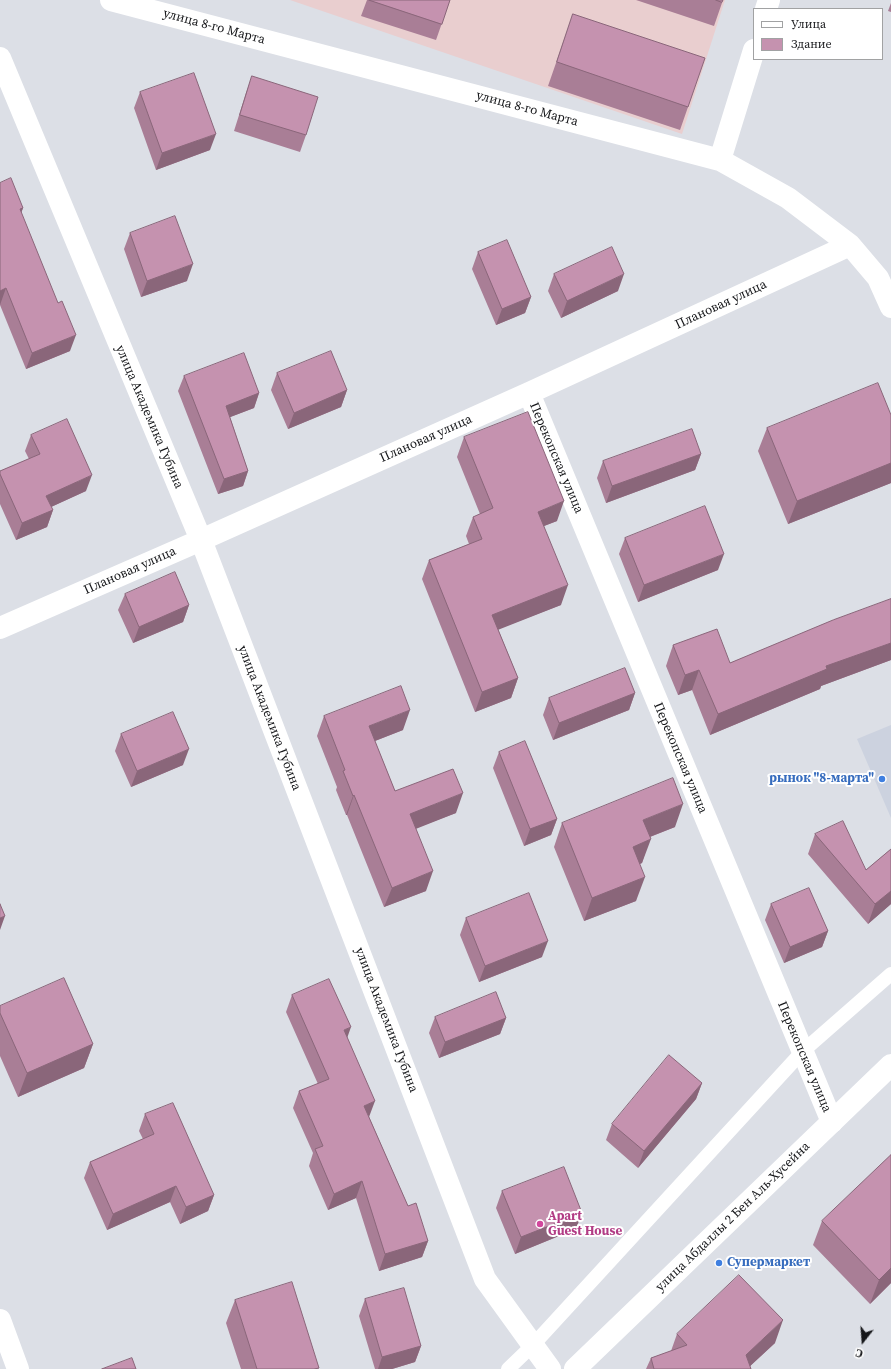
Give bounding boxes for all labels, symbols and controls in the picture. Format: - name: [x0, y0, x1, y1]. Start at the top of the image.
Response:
- street label: улица 8-го Марта: [161, 6, 267, 48]
- legend: [753, 8, 883, 60]
- text: Улица: [791, 16, 826, 32]
- text: Здание: [791, 36, 832, 52]
- street label: улица 8-го Марта: [474, 88, 580, 130]
- street label: Плановая улица: [673, 277, 769, 333]
- street label: улица Академика Губина: [112, 343, 186, 491]
- street label: Перекопская улица: [526, 400, 586, 516]
- street label: Плановая улица: [378, 412, 474, 466]
- street label: Плановая улица: [82, 544, 178, 598]
- street label: улица Академика Губина: [234, 643, 304, 793]
- street label: Перекопская улица: [650, 700, 710, 816]
- place label: рынок "8-марта": [769, 771, 874, 787]
- marker: рынок "8-марта": [877, 774, 887, 784]
- street label: улица Академика Губина: [351, 945, 421, 1095]
- street label: Перекопская улица: [774, 999, 834, 1115]
- street label: улица Абдаллы 2 Бен Аль-Хусейна: [653, 1139, 813, 1295]
- place label: Apart Guest House: [548, 1209, 622, 1240]
- marker: Apart Guest House: [535, 1219, 545, 1229]
- place label: Супермаркет: [727, 1255, 810, 1271]
- marker: Супермаркет: [714, 1258, 724, 1268]
- north arrow: [843, 1321, 883, 1361]
- text: С: [854, 1345, 865, 1361]

